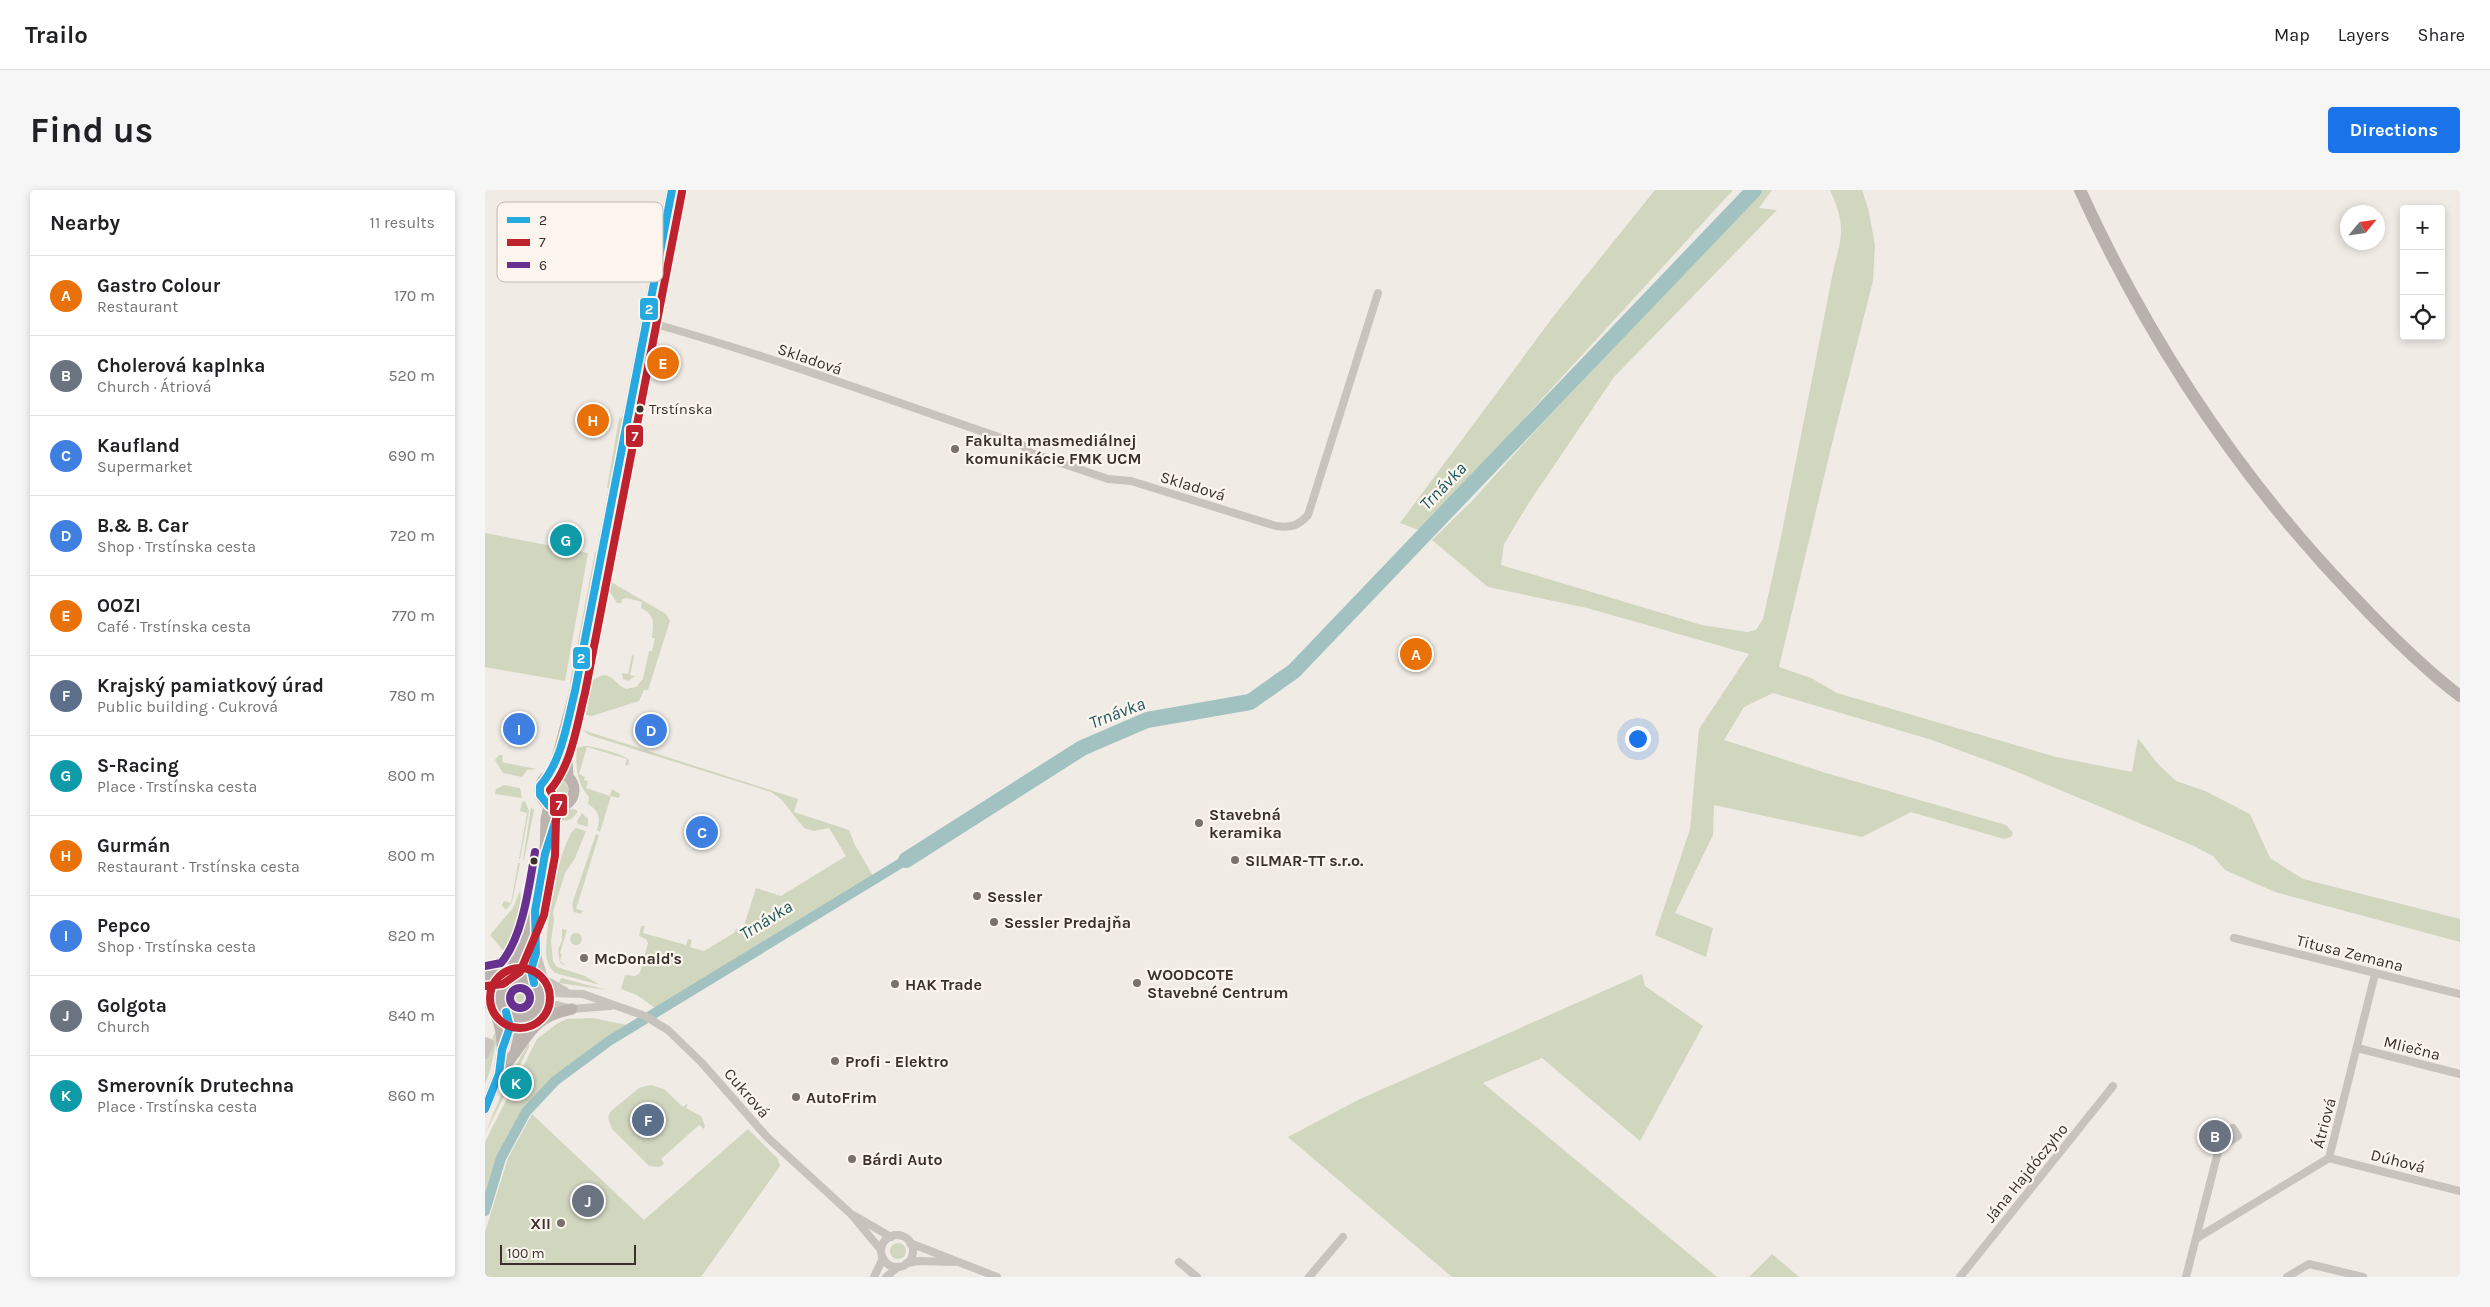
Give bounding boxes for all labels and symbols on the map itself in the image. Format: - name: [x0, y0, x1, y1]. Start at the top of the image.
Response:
- legend: [497, 202, 663, 282]
- north arrow: [2340, 205, 2385, 250]
- text: 2: [539, 212, 547, 229]
- text: 7: [539, 234, 546, 251]
- text: 6: [539, 257, 547, 274]
- line badge: 2: [639, 297, 659, 321]
- text: 2: [645, 301, 653, 318]
- street label: Skladová: [775, 339, 845, 379]
- pin: E: [647, 344, 679, 382]
- place label: Trstínska: [649, 400, 712, 418]
- pin: H: [577, 401, 609, 439]
- marker: Trstínska: [635, 404, 645, 414]
- line badge: 7: [625, 424, 644, 448]
- text: 7: [632, 428, 639, 445]
- place label: Fakulta masmediálnej komunikácie FMK UCM: [965, 431, 1141, 468]
- marker: Fakulta masmediálnej komunikácie FMK UCM: [949, 443, 961, 455]
- water label: Trnávka: [1415, 457, 1471, 515]
- street label: Skladová: [1158, 467, 1228, 505]
- pin: G: [550, 521, 582, 559]
- pin: A: [1400, 635, 1432, 673]
- line badge: 2: [572, 646, 591, 670]
- text: 2: [577, 650, 585, 667]
- water label: Trnávka: [1086, 692, 1148, 734]
- pin: I: [503, 710, 535, 748]
- pin: D: [635, 711, 667, 749]
- your location: [1625, 726, 1651, 752]
- line badge: 7: [549, 793, 568, 817]
- text: 7: [556, 797, 563, 814]
- place label: Stavebná keramika: [1209, 805, 1282, 842]
- pin: C: [686, 813, 718, 851]
- marker: Stavebná keramika: [1193, 817, 1205, 829]
- place label: SILMAR-TT s.r.o.: [1245, 851, 1364, 870]
- marker: SILMAR-TT s.r.o.: [1229, 854, 1241, 866]
- unlabelled marker: [529, 856, 539, 866]
- place label: Sessler: [987, 887, 1043, 906]
- marker: Sessler: [971, 890, 983, 902]
- water label: Trnávka: [735, 895, 797, 945]
- place label: Sessler Predajňa: [1004, 913, 1131, 932]
- marker: Sessler Predajňa: [988, 916, 1000, 928]
- street label: Titusa Zemana: [2295, 931, 2405, 975]
- place label: McDonald's: [594, 949, 682, 968]
- marker: McDonald's: [578, 952, 590, 964]
- place label: WOODCOTE Stavebné Centrum: [1147, 965, 1288, 1002]
- place label: HAK Trade: [905, 975, 982, 994]
- marker: WOODCOTE Stavebné Centrum: [1131, 977, 1143, 989]
- marker: HAK Trade: [889, 978, 901, 990]
- street label: Mliečna: [2382, 1032, 2442, 1064]
- place label: Profi - Elektro: [845, 1052, 949, 1071]
- marker: Profi - Elektro: [829, 1055, 841, 1067]
- pin: K: [500, 1064, 532, 1102]
- street label: Cukrová: [720, 1064, 774, 1122]
- place label: AutoFrim: [806, 1088, 877, 1107]
- marker: AutoFrim: [790, 1091, 802, 1103]
- street label: Átriová: [2308, 1096, 2340, 1150]
- pin: F: [632, 1101, 664, 1139]
- pin: B: [2199, 1117, 2231, 1155]
- street label: Jána Hajdóczyho: [1980, 1120, 2072, 1226]
- street label: Dúhová: [2369, 1145, 2427, 1177]
- place label: Bárdi Auto: [862, 1150, 943, 1169]
- marker: Bárdi Auto: [846, 1153, 858, 1165]
- pin: J: [572, 1182, 604, 1220]
- place label: XII: [530, 1214, 551, 1233]
- marker: XII: [555, 1217, 567, 1229]
- scale bar: [500, 1242, 636, 1265]

